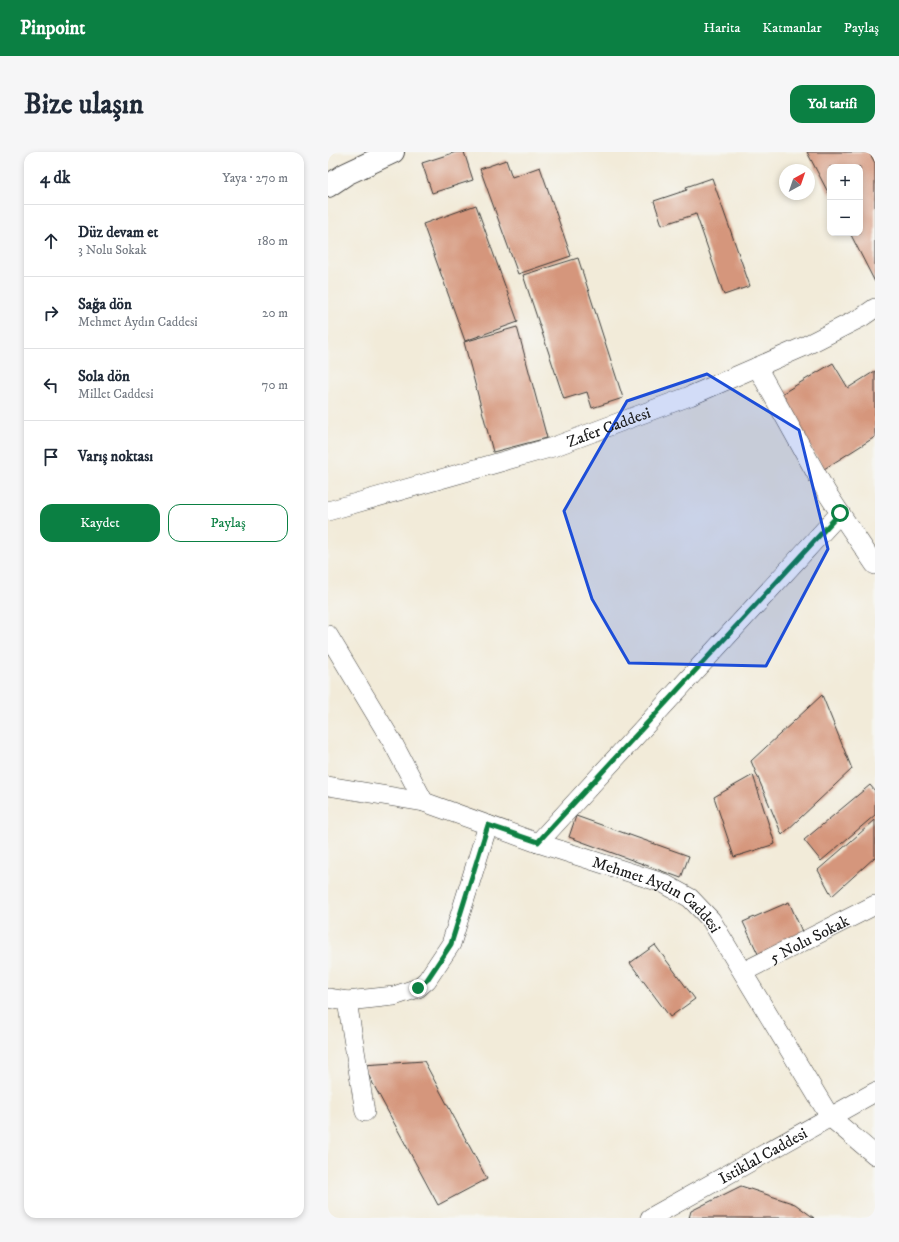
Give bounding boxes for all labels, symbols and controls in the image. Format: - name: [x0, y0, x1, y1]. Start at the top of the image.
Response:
- text: Pinpoint: [20, 17, 85, 40]
- text: Harita: [703, 19, 740, 37]
- text: Katmanlar: [762, 19, 822, 37]
- text: Paylaş: [844, 19, 879, 37]
- button: Yol tarifi: [790, 85, 875, 123]
- text: Bize ulaşın: [24, 87, 144, 122]
- north arrow: [779, 164, 815, 200]
- map controls: [827, 164, 863, 236]
- button: +: [827, 164, 863, 200]
- text: 4 dk: [40, 167, 70, 189]
- text: Yaya · 270 m: [222, 170, 288, 186]
- button: −: [827, 200, 863, 236]
- text: Düz devam et: [78, 223, 158, 242]
- icon: ahead: [40, 230, 62, 252]
- text: 180 m: [257, 233, 288, 249]
- text: 3 Nolu Sokak: [78, 242, 147, 258]
- text: Sağa dön: [78, 295, 132, 314]
- icon: right: [40, 302, 62, 324]
- text: 20 m: [262, 305, 288, 321]
- text: Mehmet Aydın Caddesi: [78, 314, 198, 330]
- text: Sola dön: [78, 367, 130, 386]
- icon: left: [40, 374, 62, 396]
- text: 70 m: [262, 377, 288, 393]
- text: Millet Caddesi: [78, 386, 154, 402]
- street label: Zafer Caddesi: [564, 403, 653, 452]
- icon: arrive: [40, 446, 62, 468]
- text: Varış noktası: [78, 447, 153, 466]
- button: Kaydet: [40, 504, 160, 542]
- button: Paylaş: [168, 504, 288, 542]
- route start: [831, 504, 849, 522]
- street label: Mehmet Aydın Caddesi: [590, 852, 725, 937]
- street label: 5 Nolu Sokak: [766, 911, 853, 968]
- route end: [409, 979, 427, 997]
- street label: Istiklal Caddesi: [715, 1123, 811, 1189]

